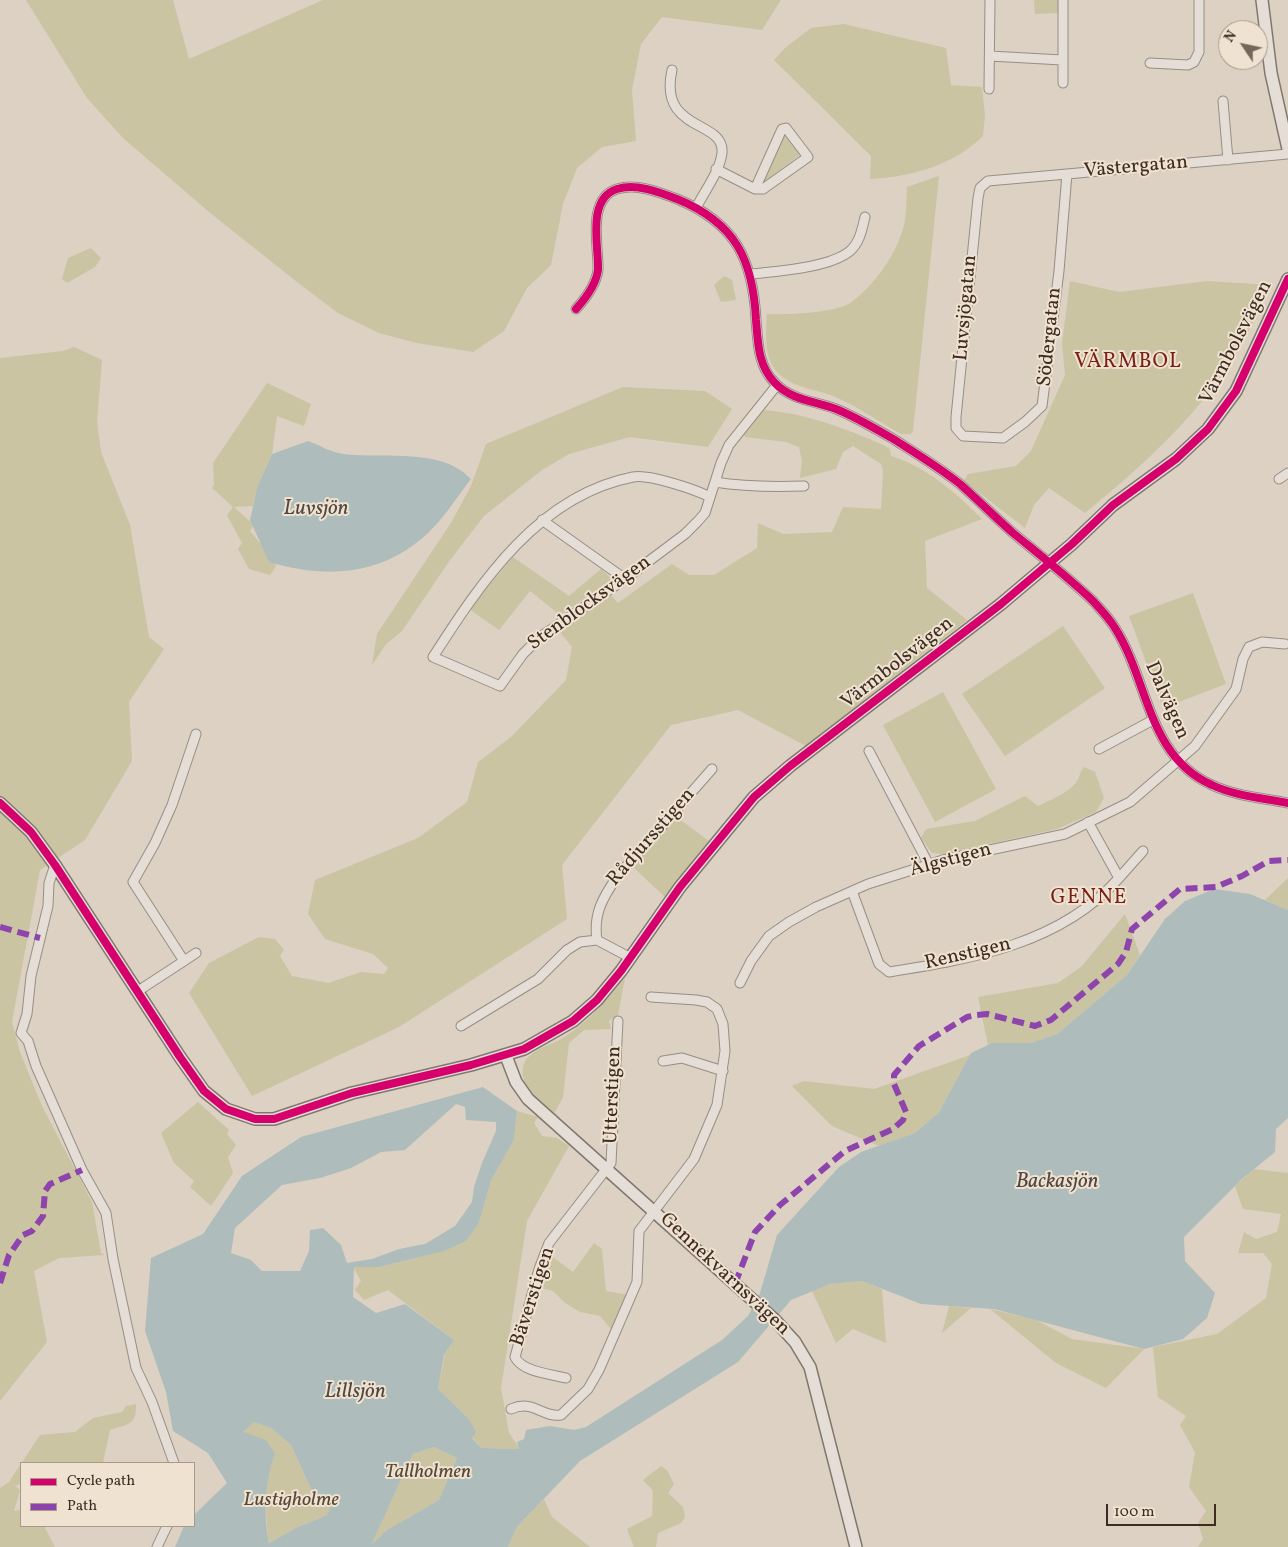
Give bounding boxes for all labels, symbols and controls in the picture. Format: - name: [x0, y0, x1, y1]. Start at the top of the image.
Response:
- north arrow: [1218, 20, 1268, 70]
- text: N: [1220, 27, 1242, 46]
- street label: Västergatan: [1083, 151, 1189, 185]
- street label: Luvsjögatan: [950, 254, 984, 362]
- street label: Värmbolsvägen: [1195, 277, 1279, 409]
- street label: Södergatan: [1034, 286, 1068, 388]
- district label: VÄRMBOL: [1073, 350, 1183, 376]
- water label: Luvsjön: [284, 497, 348, 523]
- street label: Stenblocksvägen: [524, 551, 656, 657]
- street label: Värmbolsvägen: [837, 613, 959, 715]
- street label: Dalvägen: [1138, 658, 1194, 744]
- street label: Rådjursstigen: [603, 784, 701, 892]
- street label: Älgstigen: [908, 839, 994, 883]
- district label: GENNE: [1050, 886, 1128, 912]
- street label: Renstigen: [922, 933, 1014, 977]
- street label: Utterstigen: [600, 1045, 628, 1145]
- water label: Backasjön: [1016, 1170, 1098, 1196]
- street label: Gennekvarnsvägen: [654, 1208, 794, 1342]
- street label: Bäverstigen: [507, 1244, 561, 1350]
- water label: Lillsjön: [324, 1380, 386, 1406]
- park label: Tallholmen: [385, 1461, 471, 1485]
- legend: [20, 1462, 195, 1527]
- text: Cycle path: [67, 1471, 135, 1492]
- park label: Lustigholme: [243, 1489, 339, 1513]
- scale bar: [1108, 1494, 1218, 1526]
- text: Path: [67, 1496, 97, 1517]
- text: 100 m: [1114, 1502, 1154, 1523]

